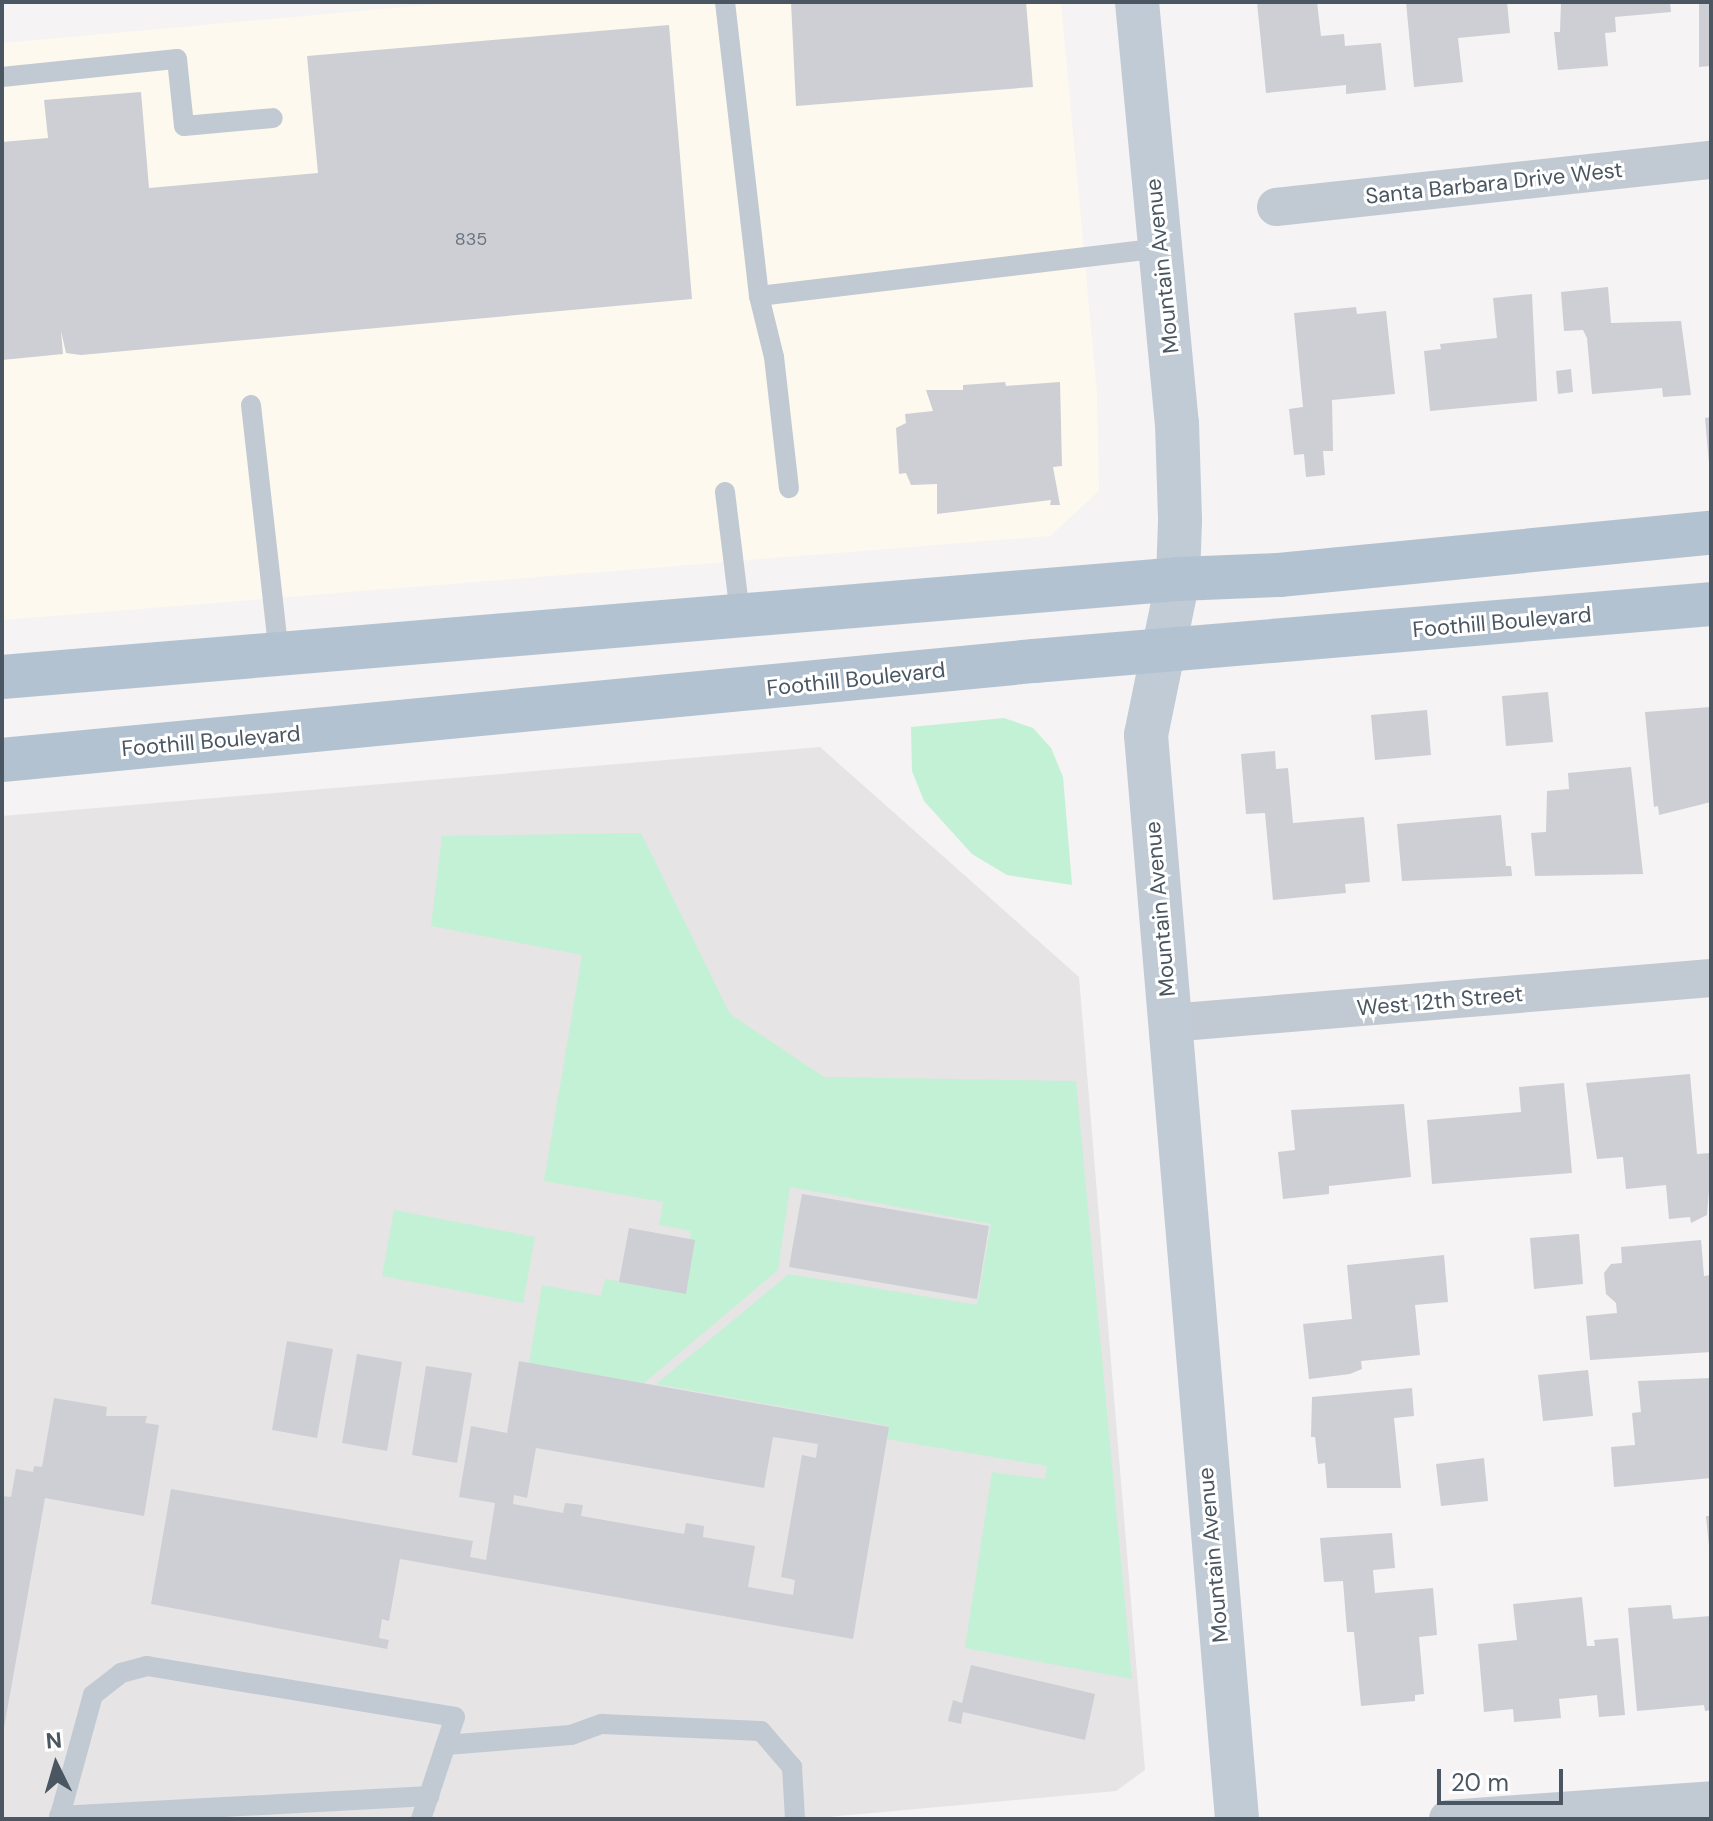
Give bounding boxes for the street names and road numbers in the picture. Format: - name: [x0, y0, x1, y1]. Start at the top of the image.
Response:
- street label: Santa Barbara Drive West: [1364, 156, 1624, 210]
- street label: Mountain Avenue: [1140, 177, 1184, 355]
- street label: Foothill Boulevard: [1411, 601, 1593, 643]
- street label: Foothill Boulevard: [765, 656, 947, 702]
- street label: Foothill Boulevard: [120, 720, 302, 762]
- street label: Mountain Avenue: [1139, 820, 1181, 998]
- street label: West 12th Street: [1356, 981, 1524, 1021]
- street label: Mountain Avenue: [1192, 1466, 1234, 1644]

